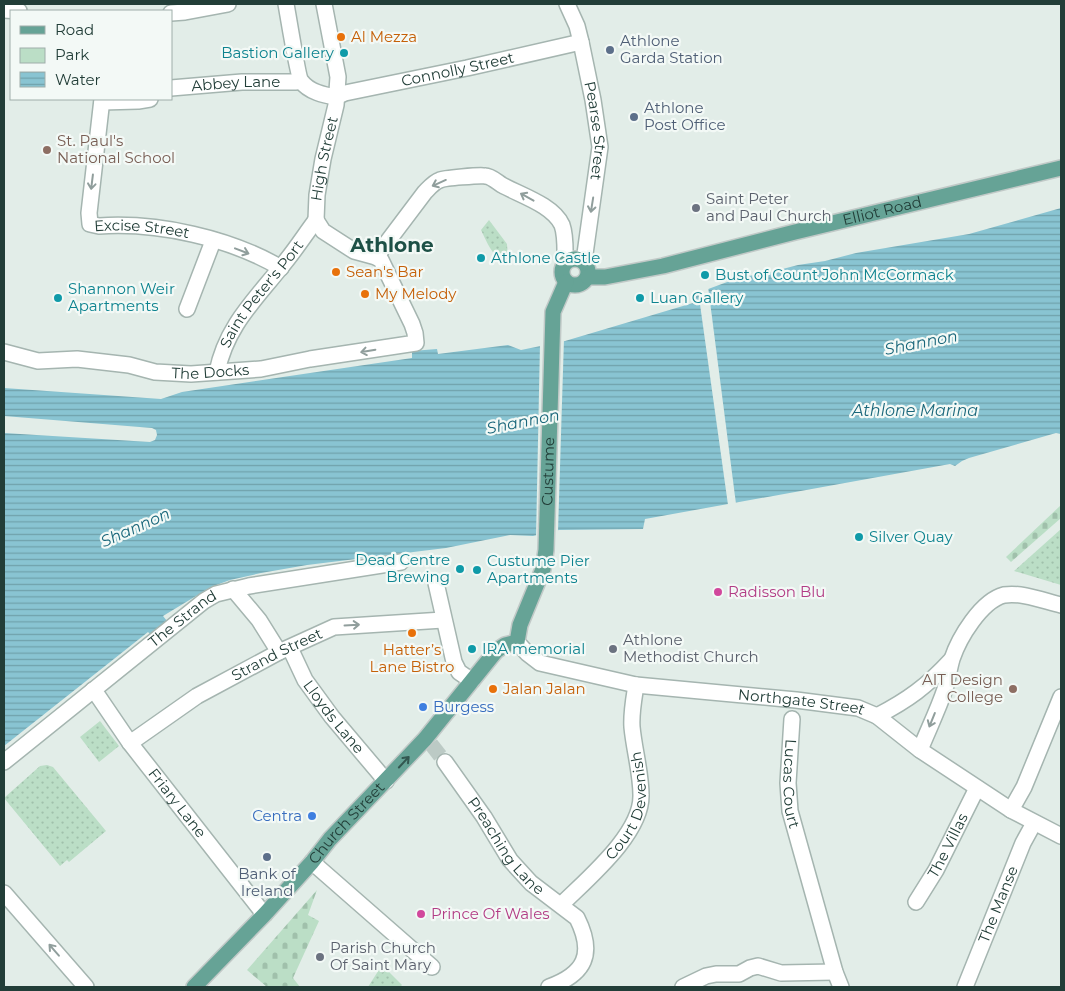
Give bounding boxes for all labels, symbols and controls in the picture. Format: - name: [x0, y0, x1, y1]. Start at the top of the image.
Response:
- legend: [10, 10, 172, 100]
- text: Road: [55, 20, 94, 39]
- place label: Al Mezza: [351, 27, 417, 46]
- marker: Al Mezza: [335, 31, 347, 43]
- place label: Athlone Garda Station: [620, 31, 723, 67]
- place label: Bastion Gallery: [221, 43, 335, 62]
- marker: Athlone Garda Station: [604, 44, 616, 56]
- text: Park: [55, 45, 89, 64]
- marker: Bastion Gallery: [338, 47, 350, 59]
- street label: Connolly Street: [400, 48, 516, 90]
- text: Water: [55, 70, 101, 89]
- street label: Abbey Lane: [191, 72, 280, 95]
- street label: Pearse Street: [580, 79, 610, 182]
- place label: Athlone Post Office: [644, 98, 726, 134]
- marker: Athlone Post Office: [628, 111, 640, 123]
- street label: High Street: [306, 114, 342, 202]
- place label: St. Paul's National School: [57, 131, 175, 167]
- marker: St. Paul's National School: [41, 144, 53, 156]
- one-way arrow: [87, 174, 97, 190]
- one-way arrow: [431, 178, 446, 188]
- place label: Saint Peter and Paul Church: [706, 189, 832, 225]
- one-way arrow: [520, 192, 535, 201]
- street label: Elliot Road: [841, 192, 924, 229]
- one-way arrow: [586, 197, 596, 213]
- marker: Saint Peter and Paul Church: [690, 202, 702, 214]
- street label: Excise Street: [93, 215, 191, 242]
- district label: Athlone: [349, 233, 434, 257]
- street label: Saint Peter's Port: [215, 236, 307, 351]
- one-way arrow: [234, 246, 249, 256]
- place label: Athlone Castle: [491, 248, 600, 267]
- marker: Athlone Castle: [475, 252, 487, 264]
- place label: Sean's Bar: [346, 262, 424, 281]
- place label: Bust of Count John McCormack: [715, 265, 954, 284]
- marker: Sean's Bar: [330, 266, 342, 278]
- marker: Bust of Count John McCormack: [699, 269, 711, 281]
- place label: Shannon Weir Apartments: [68, 279, 175, 315]
- place label: My Melody: [375, 284, 457, 303]
- marker: My Melody: [359, 288, 371, 300]
- place label: Luan Gallery: [650, 288, 744, 307]
- marker: Shannon Weir Apartments: [52, 292, 64, 304]
- marker: Luan Gallery: [634, 292, 646, 304]
- water label: Shannon: [883, 326, 959, 359]
- one-way arrow: [361, 346, 377, 356]
- street label: The Docks: [171, 360, 250, 383]
- water label: Athlone Marina: [851, 401, 978, 420]
- water label: Shannon: [485, 405, 561, 438]
- street label: Custume: [537, 437, 558, 506]
- water label: Shannon: [98, 504, 173, 551]
- place label: Silver Quay: [869, 527, 953, 546]
- marker: Silver Quay: [853, 531, 865, 543]
- place label: Dead Centre Brewing: [355, 550, 450, 586]
- place label: Custume Pier Apartments: [487, 551, 590, 587]
- marker: Dead Centre Brewing: [454, 563, 466, 575]
- marker: Custume Pier Apartments: [471, 564, 483, 576]
- place label: Radisson Blu: [728, 582, 825, 601]
- street label: The Strand: [144, 586, 220, 651]
- marker: Radisson Blu: [712, 586, 724, 598]
- one-way arrow: [344, 621, 360, 630]
- street label: Strand Street: [228, 624, 325, 685]
- marker: Hatter’s Lane Bistro: [406, 627, 418, 639]
- place label: Athlone Methodist Church: [623, 630, 759, 666]
- place label: IRA memorial: [482, 639, 585, 658]
- place label: Hatter’s Lane Bistro: [370, 640, 454, 676]
- marker: IRA memorial: [466, 643, 478, 655]
- marker: Athlone Methodist Church: [607, 643, 619, 655]
- place label: AIT Design College: [922, 670, 1003, 706]
- street label: Lloyds Lane: [299, 676, 369, 757]
- place label: Jalan Jalan: [502, 679, 586, 698]
- marker: Jalan Jalan: [487, 683, 499, 695]
- marker: AIT Design College: [1007, 683, 1019, 695]
- street label: Northgate Street: [737, 685, 868, 719]
- place label: Burgess: [433, 697, 494, 716]
- marker: Burgess: [417, 701, 429, 713]
- one-way arrow: [927, 712, 936, 728]
- street label: Lucas Court: [779, 739, 804, 830]
- street label: Court Devenish: [601, 750, 650, 864]
- one-way arrow: [398, 755, 410, 768]
- street label: Friary Lane: [144, 764, 211, 841]
- street label: Church Street: [304, 778, 388, 868]
- street label: Preaching Lane: [464, 793, 548, 899]
- place label: Centra: [252, 806, 302, 825]
- marker: Centra: [306, 810, 318, 822]
- street label: The Villas: [923, 810, 972, 881]
- marker: Bank of Ireland: [261, 851, 273, 863]
- street label: The Manse: [974, 863, 1022, 946]
- place label: Bank of Ireland: [238, 864, 297, 900]
- place label: Prince Of Wales: [431, 904, 550, 923]
- marker: Prince Of Wales: [415, 908, 427, 920]
- place label: Parish Church Of Saint Mary: [330, 938, 436, 974]
- one-way arrow: [48, 944, 59, 957]
- marker: Parish Church Of Saint Mary: [314, 951, 326, 963]

